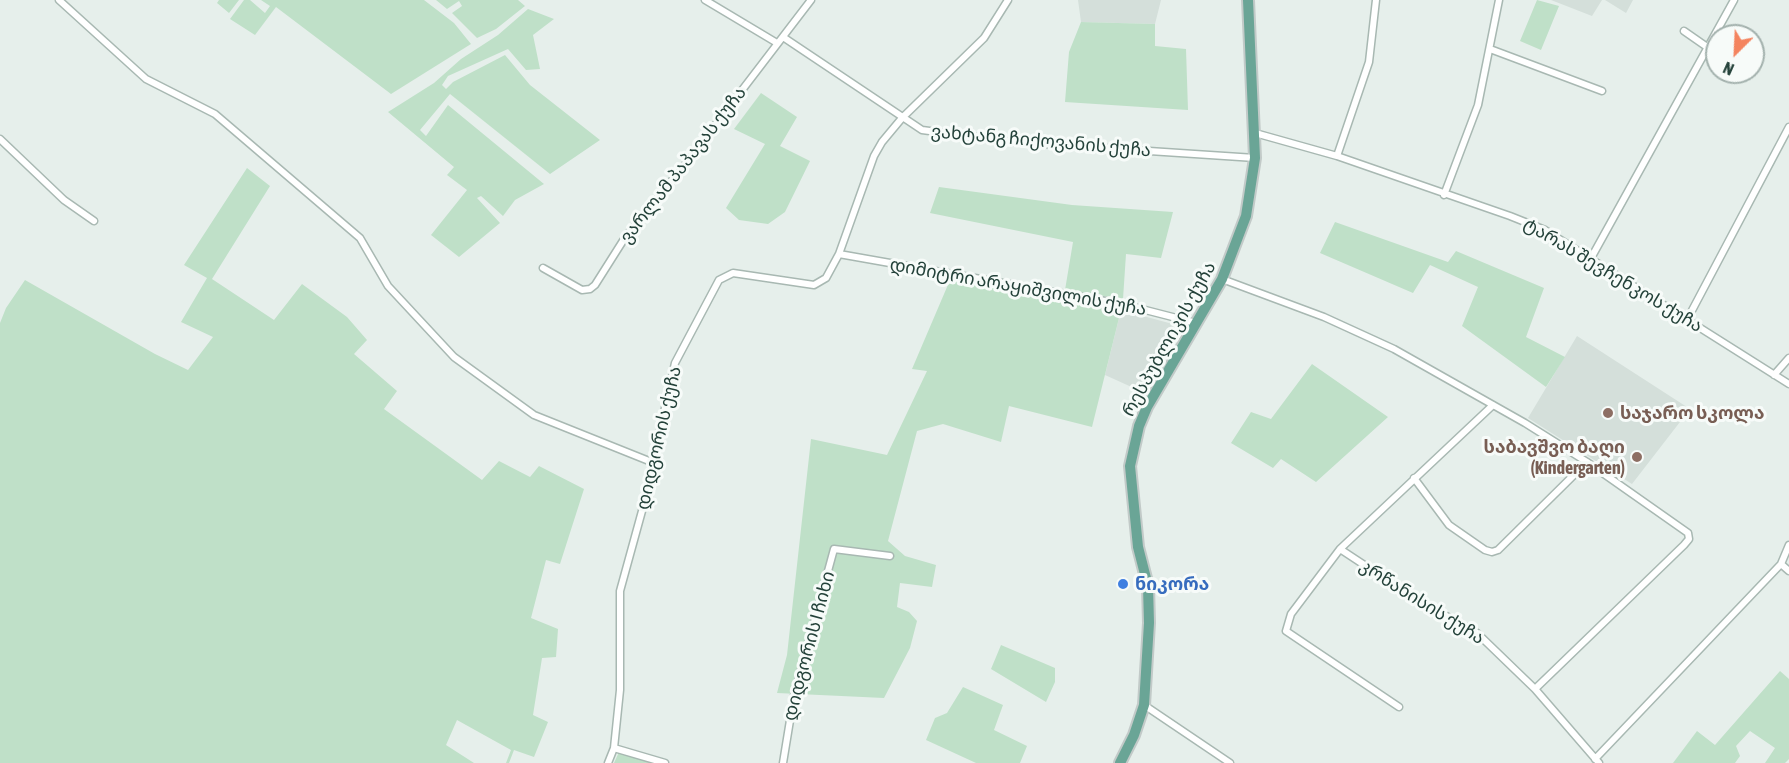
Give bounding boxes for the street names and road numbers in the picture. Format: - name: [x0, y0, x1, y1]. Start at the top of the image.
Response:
- street label: ვარლამ პაპავას ქუჩა: [615, 82, 751, 248]
- street label: ვახტანგ ჩიქოვანის ქუჩა: [930, 121, 1152, 161]
- street label: ტარას შევჩენკოს ქუჩა: [1520, 213, 1706, 337]
- street label: დიმიტრი არაყიშვილის ქუჩა: [888, 254, 1148, 320]
- street label: რესპუბლიკის ქუჩა: [1117, 258, 1221, 420]
- street label: დიდგორის ქუჩა: [632, 364, 686, 512]
- street label: კრწანისის ქუჩა: [1356, 555, 1488, 649]
- street label: დიდგორის I ჩიხი: [779, 569, 839, 723]

